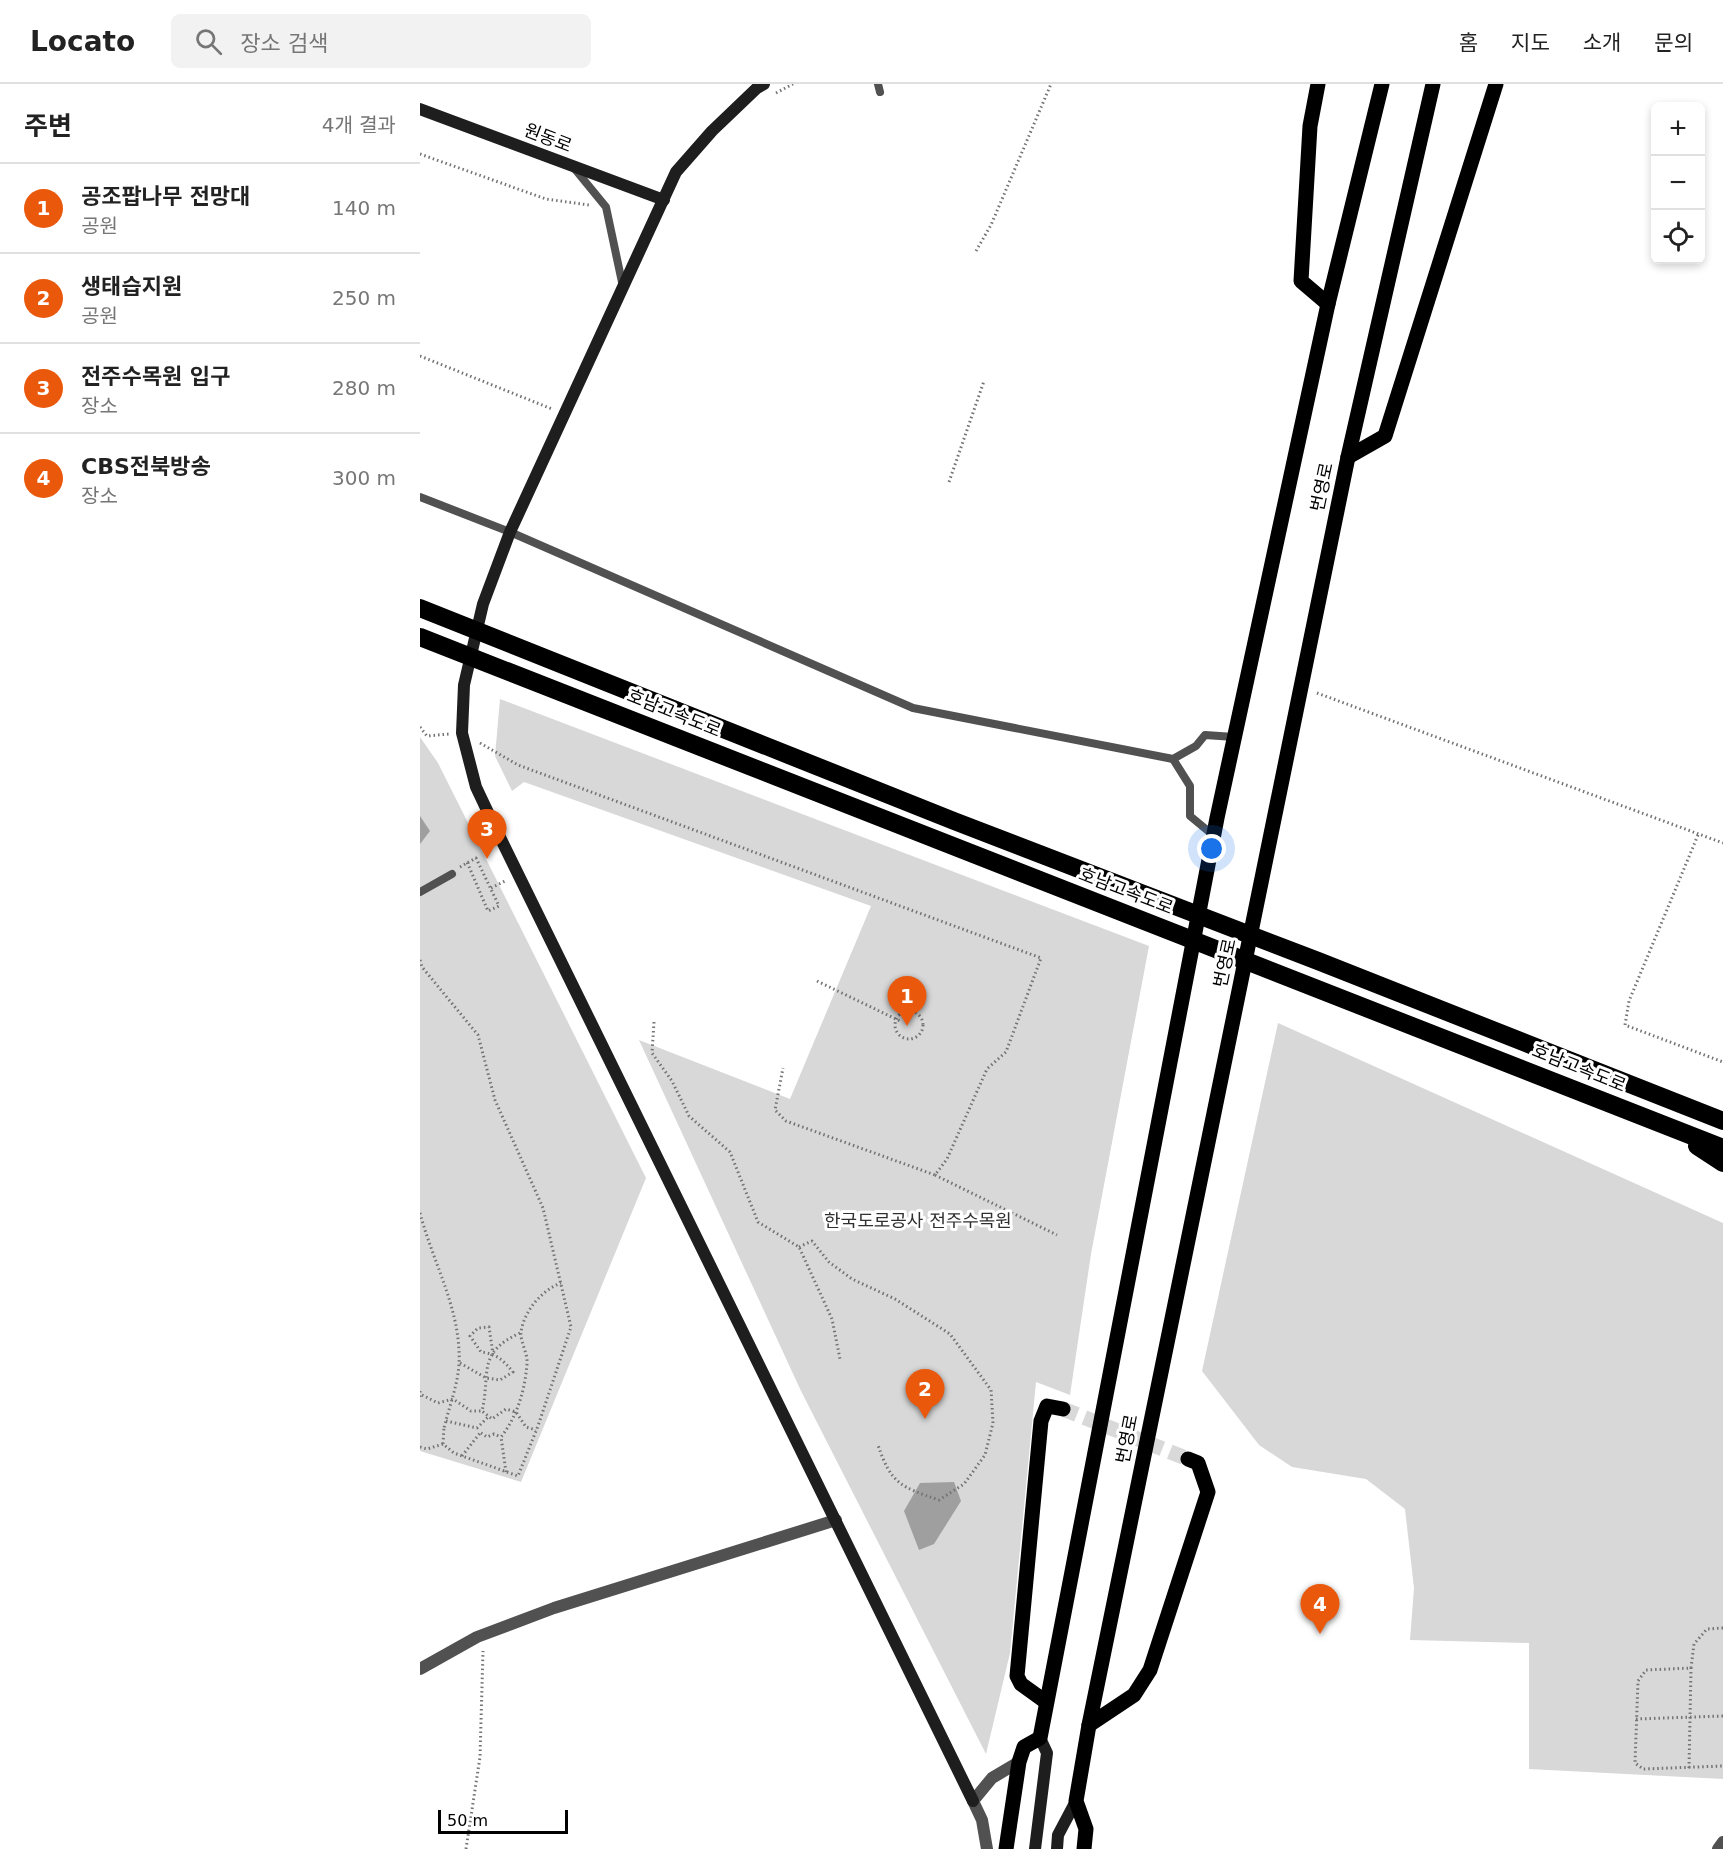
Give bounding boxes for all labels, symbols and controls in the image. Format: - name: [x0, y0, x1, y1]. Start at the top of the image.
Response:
- search box: [171, 14, 591, 68]
- text: Locato: [30, 25, 135, 58]
- icon: search: [192, 25, 225, 58]
- text: 장소 검색: [240, 31, 328, 56]
- text: 홈: [1459, 31, 1478, 55]
- text: 지도: [1511, 31, 1550, 55]
- text: 소개: [1583, 31, 1621, 55]
- text: 문의: [1654, 31, 1693, 55]
- map controls: [1651, 102, 1705, 264]
- button: +: [1651, 102, 1705, 156]
- text: 주변: [24, 111, 72, 141]
- text: 4개 결과: [322, 113, 396, 137]
- street label: 원동로: [521, 119, 575, 156]
- button: −: [1651, 156, 1705, 210]
- text: 공조팝나무 전망대: [81, 184, 251, 209]
- text: 1: [37, 196, 50, 220]
- text: 140 m: [332, 196, 396, 220]
- button: locate: [1651, 210, 1705, 264]
- text: 공원: [81, 214, 118, 238]
- text: 생태습지원: [81, 274, 182, 299]
- text: 2: [37, 286, 50, 310]
- text: 250 m: [332, 286, 396, 310]
- text: 공원: [81, 304, 118, 328]
- text: 전주수목원 입구: [81, 364, 230, 389]
- text: 3: [37, 376, 50, 400]
- text: 280 m: [332, 376, 396, 400]
- text: 장소: [81, 394, 118, 418]
- text: CBS전북방송: [81, 454, 211, 479]
- street label: 번영로: [1306, 460, 1337, 513]
- text: 4: [37, 466, 50, 490]
- text: 300 m: [332, 466, 396, 490]
- text: 장소: [81, 484, 118, 508]
- street label: 호남고속도로: [624, 684, 724, 741]
- pin: 3: [468, 810, 506, 859]
- your location: [1197, 834, 1226, 863]
- street label: 호남고속도로: [1076, 863, 1176, 918]
- street label: 번영로: [1209, 936, 1240, 989]
- pin: 1: [888, 976, 926, 1026]
- street label: 호남고속도로: [1529, 1039, 1629, 1096]
- park label: 한국도로공사 전주수목원: [824, 1210, 1012, 1231]
- pin: 2: [906, 1370, 944, 1419]
- street label: 번영로: [1111, 1413, 1142, 1465]
- pin: 4: [1300, 1584, 1340, 1634]
- scale bar: [438, 1807, 568, 1834]
- text: 50 m: [447, 1811, 488, 1830]

